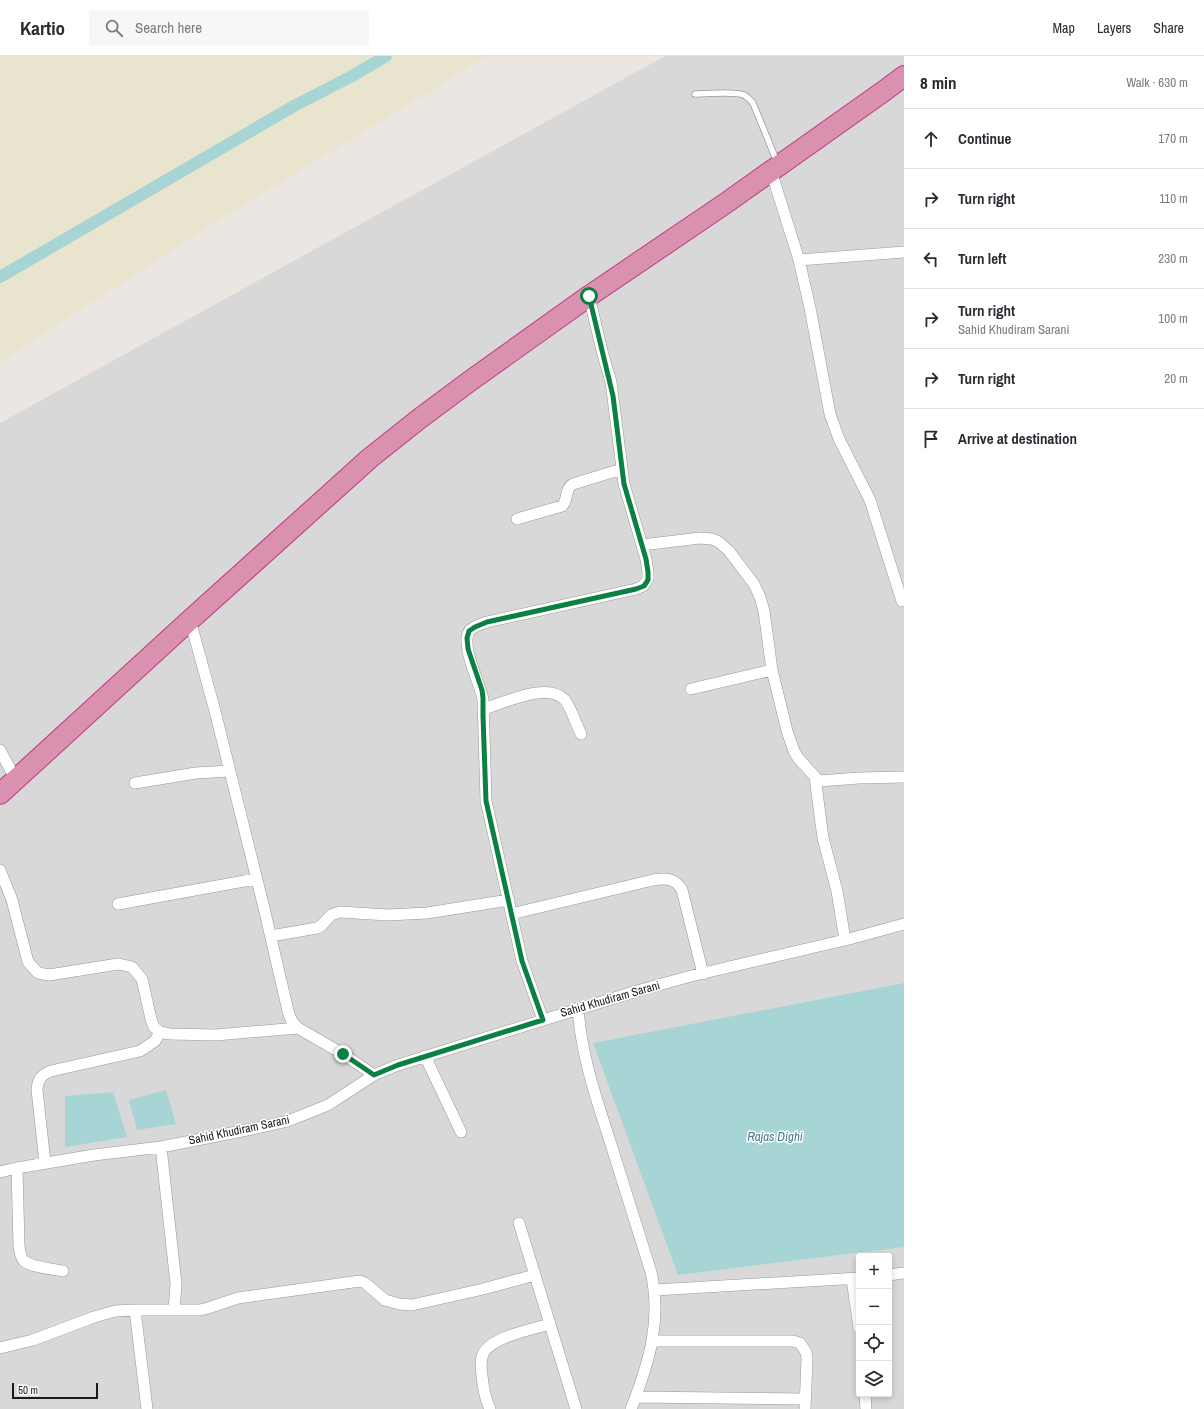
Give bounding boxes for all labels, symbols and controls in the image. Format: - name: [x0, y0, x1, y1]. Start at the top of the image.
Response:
- search box: [89, 10, 369, 46]
- text: Kartio: [20, 15, 65, 41]
- icon: search: [103, 17, 125, 39]
- text: Search here: [135, 17, 202, 38]
- text: Map: [1053, 19, 1075, 37]
- text: Layers: [1097, 19, 1131, 37]
- text: Share: [1153, 19, 1184, 37]
- text: 8 min: [920, 71, 956, 94]
- text: Walk · 630 m: [1126, 74, 1188, 91]
- icon: ahead: [920, 128, 942, 150]
- text: Continue: [958, 128, 1011, 149]
- text: 170 m: [1158, 130, 1188, 147]
- icon: right: [920, 188, 942, 210]
- text: Turn right: [958, 188, 1015, 209]
- text: 110 m: [1159, 190, 1188, 207]
- icon: left: [920, 248, 942, 270]
- text: Turn left: [958, 248, 1006, 269]
- text: 230 m: [1158, 250, 1188, 267]
- route start: [580, 287, 598, 305]
- text: Turn right: [958, 300, 1015, 321]
- icon: right: [920, 308, 942, 330]
- text: 100 m: [1158, 310, 1188, 327]
- text: Sahid Khudiram Sarani: [958, 321, 1069, 338]
- icon: right: [920, 368, 942, 390]
- text: Turn right: [958, 368, 1015, 389]
- text: 20 m: [1164, 370, 1188, 387]
- icon: arrive: [920, 428, 942, 450]
- text: Arrive at destination: [958, 428, 1077, 449]
- street label: Sahid Khudiram Sarani: [558, 977, 662, 1021]
- route end: [334, 1045, 352, 1063]
- street label: Sahid Khudiram Sarani: [187, 1111, 291, 1149]
- water label: Rajas Dighi: [747, 1128, 803, 1145]
- map controls: [856, 1253, 892, 1397]
- button: +: [856, 1253, 892, 1289]
- button: −: [856, 1289, 892, 1325]
- button: locate: [856, 1325, 892, 1361]
- button: layers: [856, 1361, 892, 1397]
- scale bar: [12, 1381, 98, 1400]
- text: 50 m: [18, 1383, 38, 1397]

